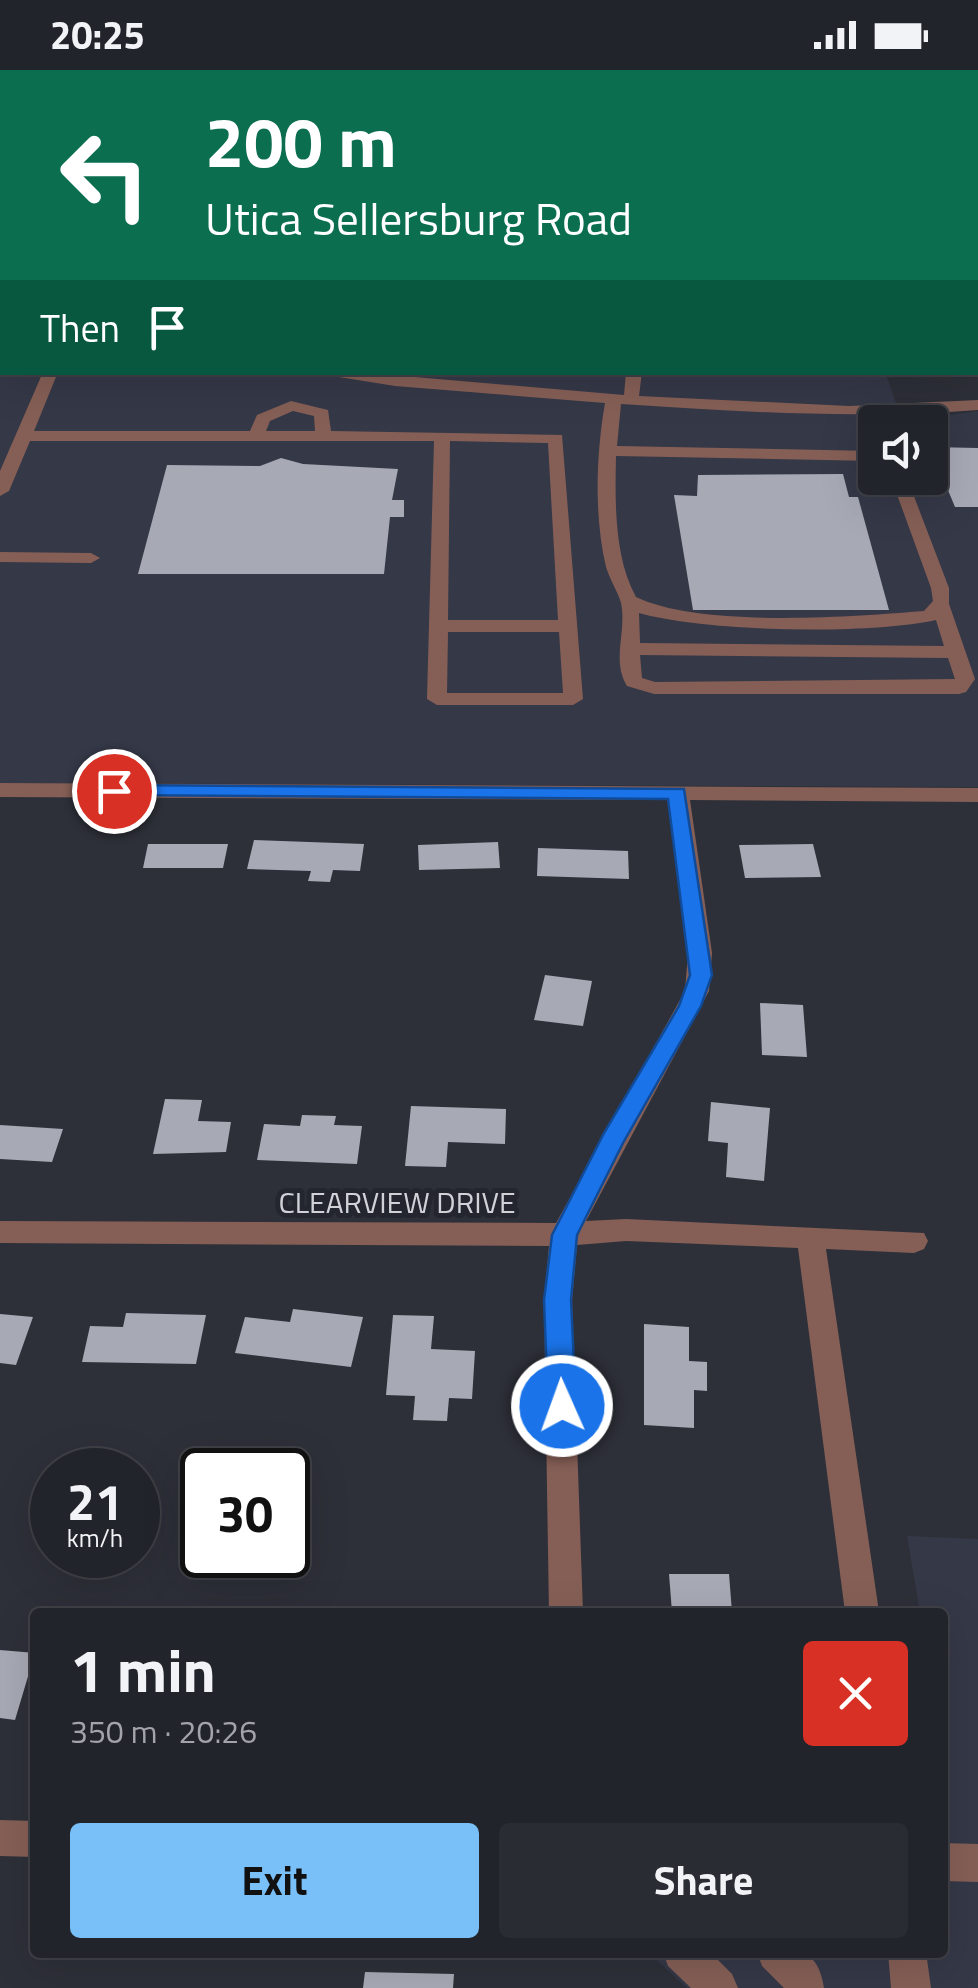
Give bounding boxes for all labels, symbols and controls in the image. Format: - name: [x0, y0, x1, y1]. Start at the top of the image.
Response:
- text: 20:25: [50, 6, 145, 64]
- text: 200 m: [205, 88, 397, 194]
- icon: left: [40, 110, 170, 240]
- text: Utica Sellersburg Road: [205, 184, 632, 252]
- text: Then: [40, 299, 120, 357]
- icon: arrive: [140, 300, 195, 355]
- map controls: [858, 405, 948, 495]
- button: sound: [858, 405, 948, 495]
- pin: [72, 749, 157, 834]
- icon: arrive: [87, 764, 142, 819]
- street label: CLEARVIEW DRIVE: [278, 1179, 516, 1225]
- position arrow: [510, 1354, 614, 1458]
- speed limit sign: 30: [180, 1448, 310, 1578]
- text: 21: [67, 1463, 123, 1539]
- text: km/h: [67, 1519, 123, 1557]
- text: 1 min: [70, 1624, 216, 1715]
- button: close: [803, 1641, 908, 1746]
- text: 350 m · 20:26: [70, 1707, 257, 1755]
- button: Exit: [70, 1823, 479, 1938]
- button: Share: [499, 1823, 908, 1938]

